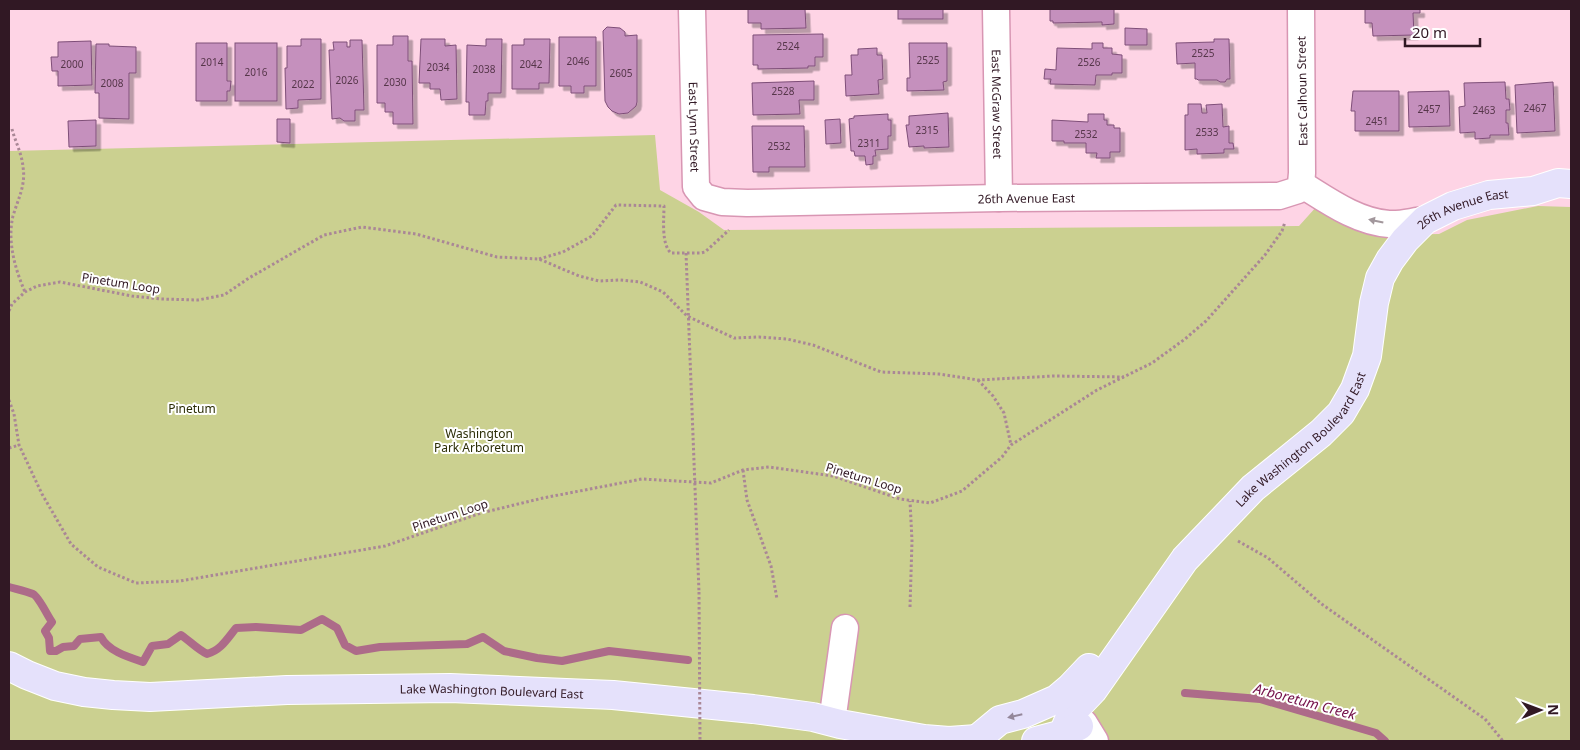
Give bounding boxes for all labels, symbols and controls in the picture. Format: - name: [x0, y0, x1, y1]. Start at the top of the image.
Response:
- scale bar: [1405, 15, 1480, 47]
- text: 20 m: [1412, 22, 1447, 42]
- street label: East Calhoun Street: [1293, 35, 1311, 146]
- house number: 2524: [777, 39, 800, 53]
- house number: 2525: [1192, 46, 1215, 60]
- street label: East McGraw Street: [988, 49, 1007, 160]
- house number: 2525: [917, 53, 940, 67]
- house number: 2046: [567, 54, 590, 68]
- house number: 2014: [201, 55, 224, 69]
- house number: 2526: [1078, 55, 1101, 69]
- house number: 2000: [61, 57, 84, 71]
- house number: 2042: [520, 57, 543, 71]
- house number: 2034: [427, 60, 450, 74]
- house number: 2038: [473, 62, 496, 76]
- house number: 2016: [245, 65, 268, 79]
- house number: 2605: [610, 66, 633, 80]
- house number: 2026: [336, 73, 359, 87]
- house number: 2030: [384, 75, 407, 89]
- house number: 2008: [101, 76, 124, 90]
- house number: 2022: [292, 77, 315, 91]
- street label: East Lynn Street: [685, 81, 704, 173]
- house number: 2528: [772, 84, 795, 98]
- house number: 2467: [1524, 101, 1547, 115]
- house number: 2457: [1418, 102, 1441, 116]
- house number: 2463: [1473, 103, 1496, 117]
- house number: 2451: [1366, 114, 1388, 128]
- house number: 2315: [916, 123, 939, 137]
- house number: 2533: [1196, 125, 1219, 139]
- house number: 2532: [1075, 127, 1098, 141]
- house number: 2311: [858, 136, 880, 150]
- house number: 2532: [768, 139, 791, 153]
- street label: 26th Avenue East: [1413, 185, 1510, 232]
- street label: 26th Avenue East: [977, 189, 1076, 207]
- one-way arrow: [1368, 217, 1384, 225]
- street label: Pinetum Loop: [81, 268, 161, 298]
- street label: Lake Washington Boulevard East: [1231, 369, 1369, 510]
- park label: Pinetum: [168, 400, 216, 417]
- park label: Washington Park Arboretum: [434, 425, 524, 456]
- street label: Pinetum Loop: [824, 458, 904, 498]
- street label: Pinetum Loop: [410, 495, 490, 535]
- water label: Arboretum Creek: [1251, 678, 1359, 724]
- street label: Lake Washington Boulevard East: [400, 679, 585, 702]
- north arrow: [1515, 685, 1565, 735]
- text: N: [1544, 704, 1563, 716]
- one-way arrow: [1007, 712, 1022, 720]

